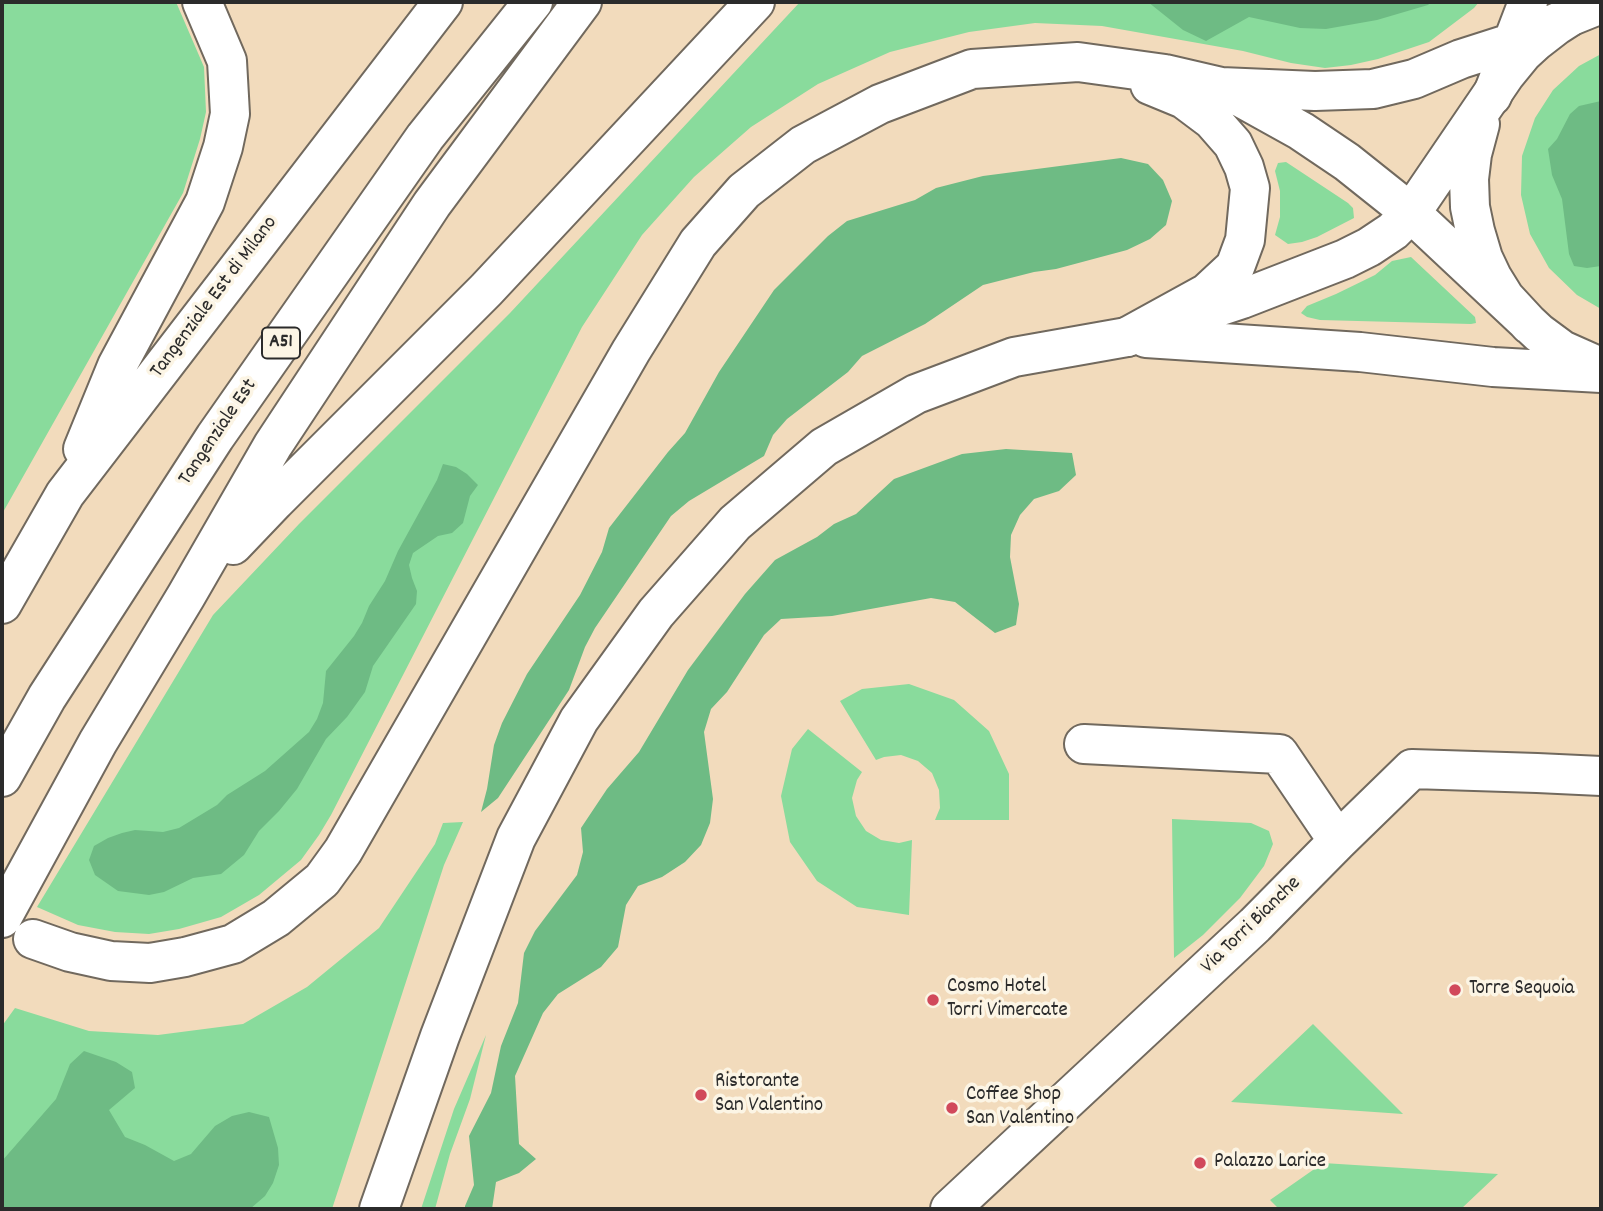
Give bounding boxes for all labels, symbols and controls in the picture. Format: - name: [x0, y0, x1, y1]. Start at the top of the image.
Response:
- street label: Tangenziale Est di Milano: [146, 212, 284, 384]
- road number: A51: [262, 328, 300, 358]
- street label: Tangenziale Est: [174, 375, 264, 491]
- street label: Via Torri Bianche: [1197, 872, 1307, 980]
- place label: Cosmo Hotel Torri Vimercate: [947, 975, 1068, 1025]
- place label: Torre Sequoia: [1469, 977, 1574, 1003]
- marker: Torre Sequoia: [1447, 982, 1463, 998]
- marker: Cosmo Hotel Torri Vimercate: [925, 992, 941, 1008]
- place label: Ristorante San Valentino: [715, 1070, 823, 1120]
- place label: Coffee Shop San Valentino: [966, 1083, 1074, 1133]
- marker: Ristorante San Valentino: [693, 1087, 709, 1103]
- marker: Coffee Shop San Valentino: [944, 1100, 960, 1116]
- place label: Palazzo Larice: [1214, 1150, 1326, 1176]
- marker: Palazzo Larice: [1192, 1155, 1208, 1171]

